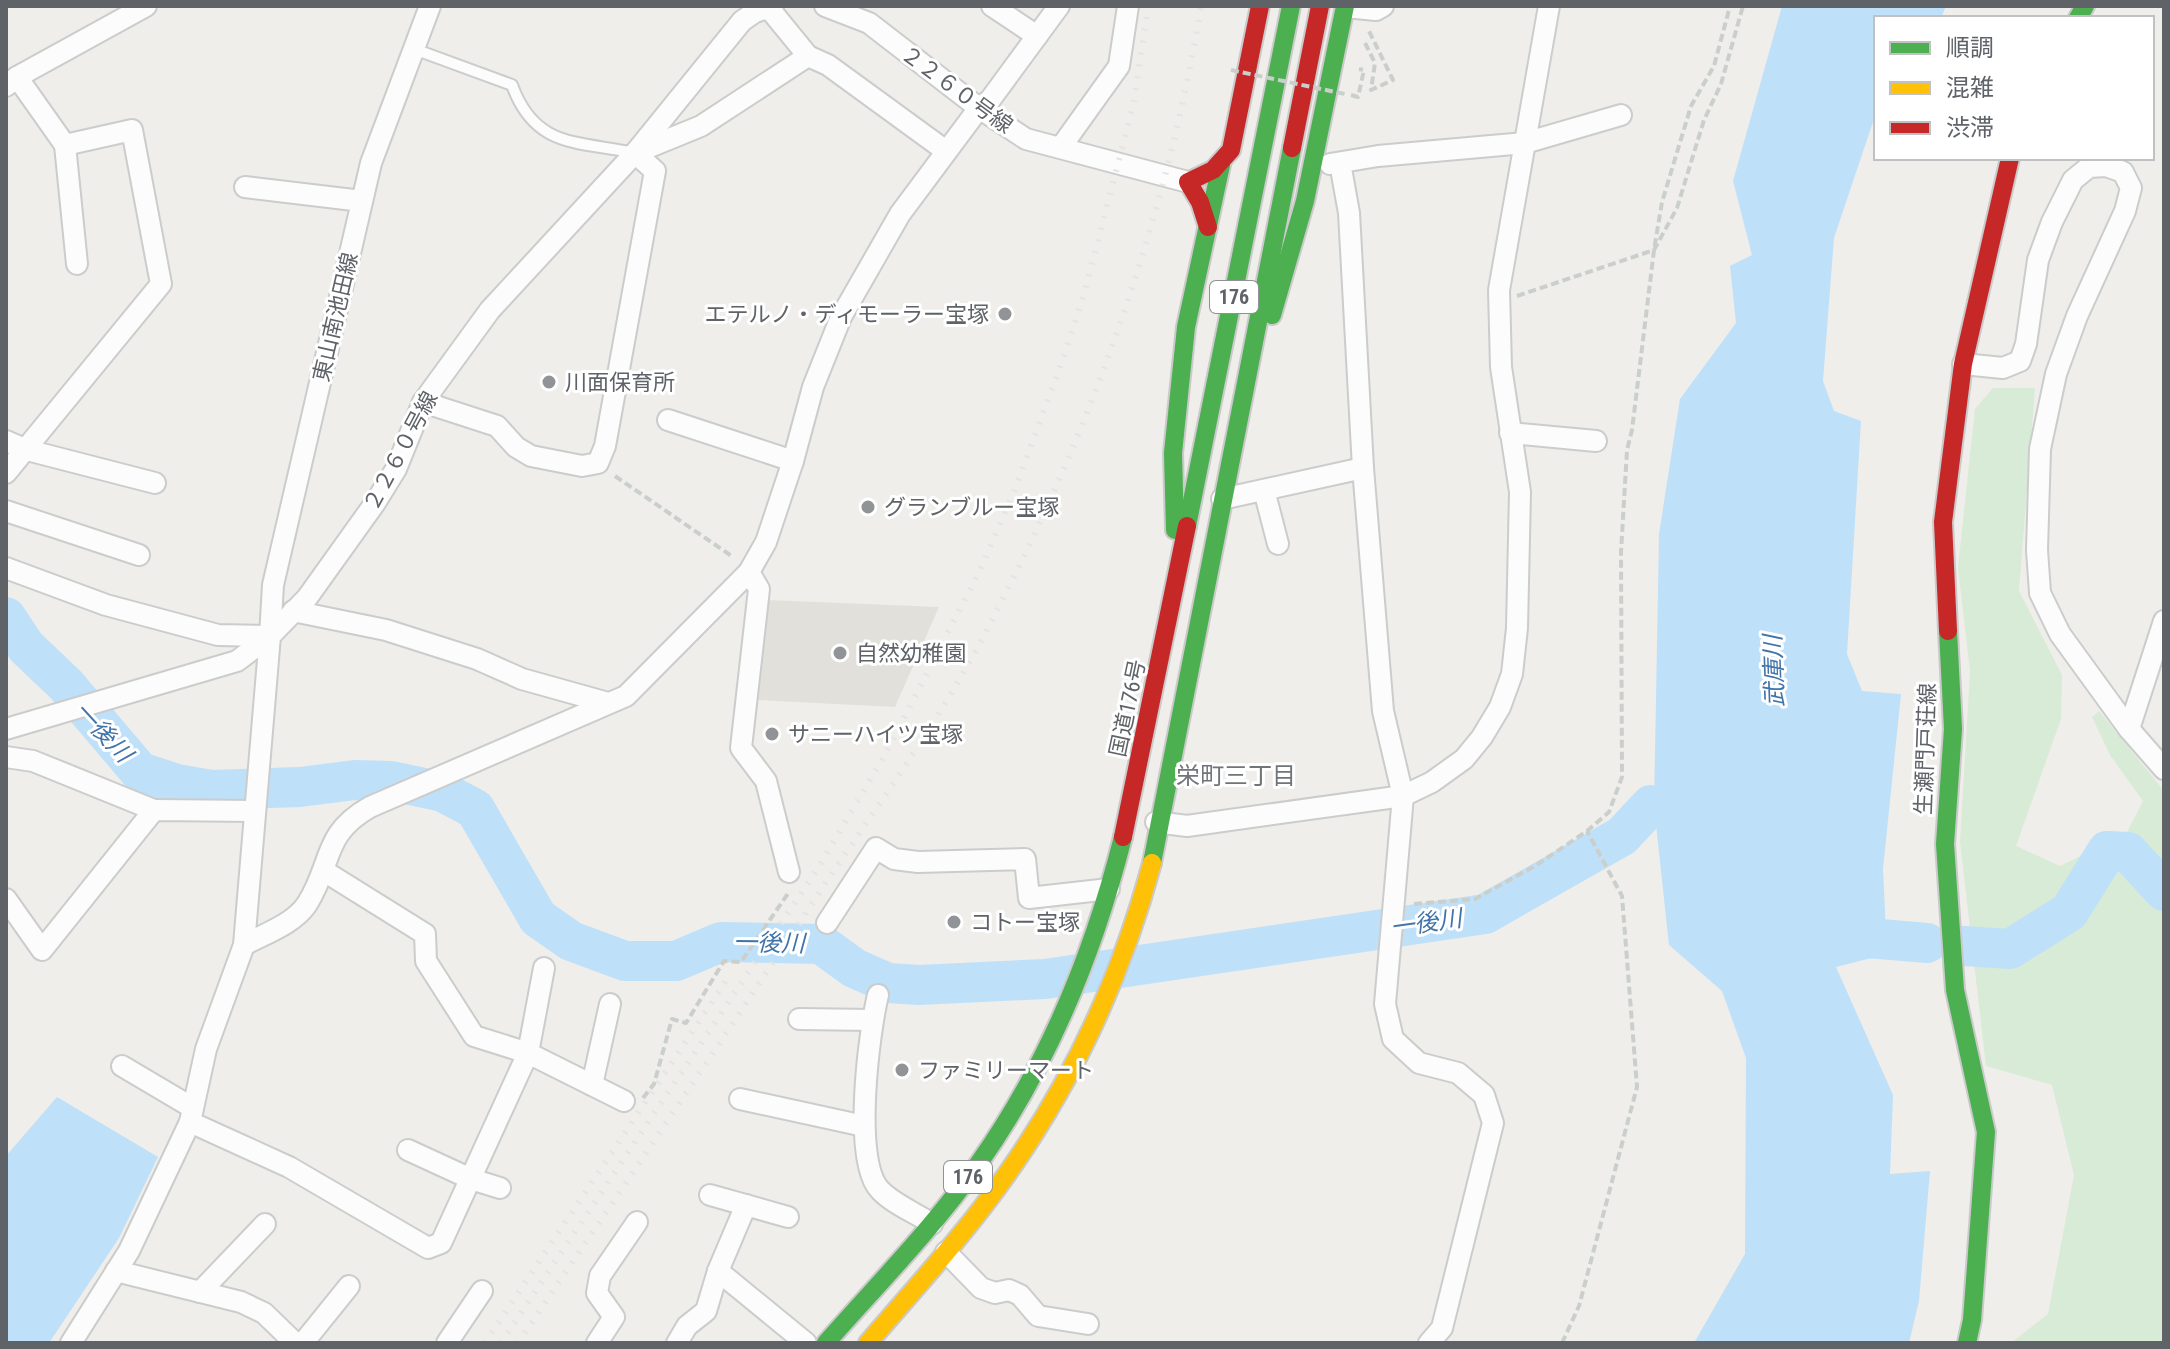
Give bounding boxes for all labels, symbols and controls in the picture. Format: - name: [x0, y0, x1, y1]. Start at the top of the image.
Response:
- legend: [1874, 16, 2154, 160]
- text: 順調: [1946, 34, 1994, 62]
- street label: ２２６０号線: [896, 40, 1017, 138]
- text: 混雑: [1946, 74, 1994, 102]
- text: 渋滞: [1946, 114, 1994, 142]
- street label: 東山南池田線: [308, 250, 363, 384]
- road number: 176: [1210, 281, 1258, 313]
- place label: エテルノ・ディモーラー宝塚: [705, 302, 989, 327]
- marker: エテルノ・ディモーラー宝塚: [996, 305, 1014, 323]
- place label: 川面保育所: [565, 370, 675, 395]
- marker: 川面保育所: [540, 373, 558, 391]
- street label: ２２６０号線: [358, 387, 442, 515]
- place label: グランブルー宝塚: [884, 495, 1059, 520]
- marker: グランブルー宝塚: [859, 498, 877, 516]
- water label: 武庫川: [1759, 632, 1789, 707]
- place label: 自然幼稚園: [856, 641, 966, 666]
- marker: 自然幼稚園: [831, 644, 849, 662]
- street label: 国道176号: [1105, 657, 1150, 759]
- street label: 生瀬門戸荘線: [1911, 683, 1940, 815]
- water label: 一後川: [68, 696, 140, 770]
- place label: サニーハイツ宝塚: [788, 722, 963, 747]
- marker: サニーハイツ宝塚: [763, 725, 781, 743]
- district label: 栄町三丁目: [1176, 762, 1296, 790]
- water label: 一後川: [1388, 904, 1467, 942]
- place label: コトー宝塚: [970, 910, 1080, 935]
- marker: コトー宝塚: [945, 913, 963, 931]
- water label: 一後川: [733, 928, 808, 958]
- place label: ファミリーマート: [918, 1058, 1094, 1083]
- marker: ファミリーマート: [893, 1061, 911, 1079]
- road number: 176: [944, 1161, 992, 1193]

